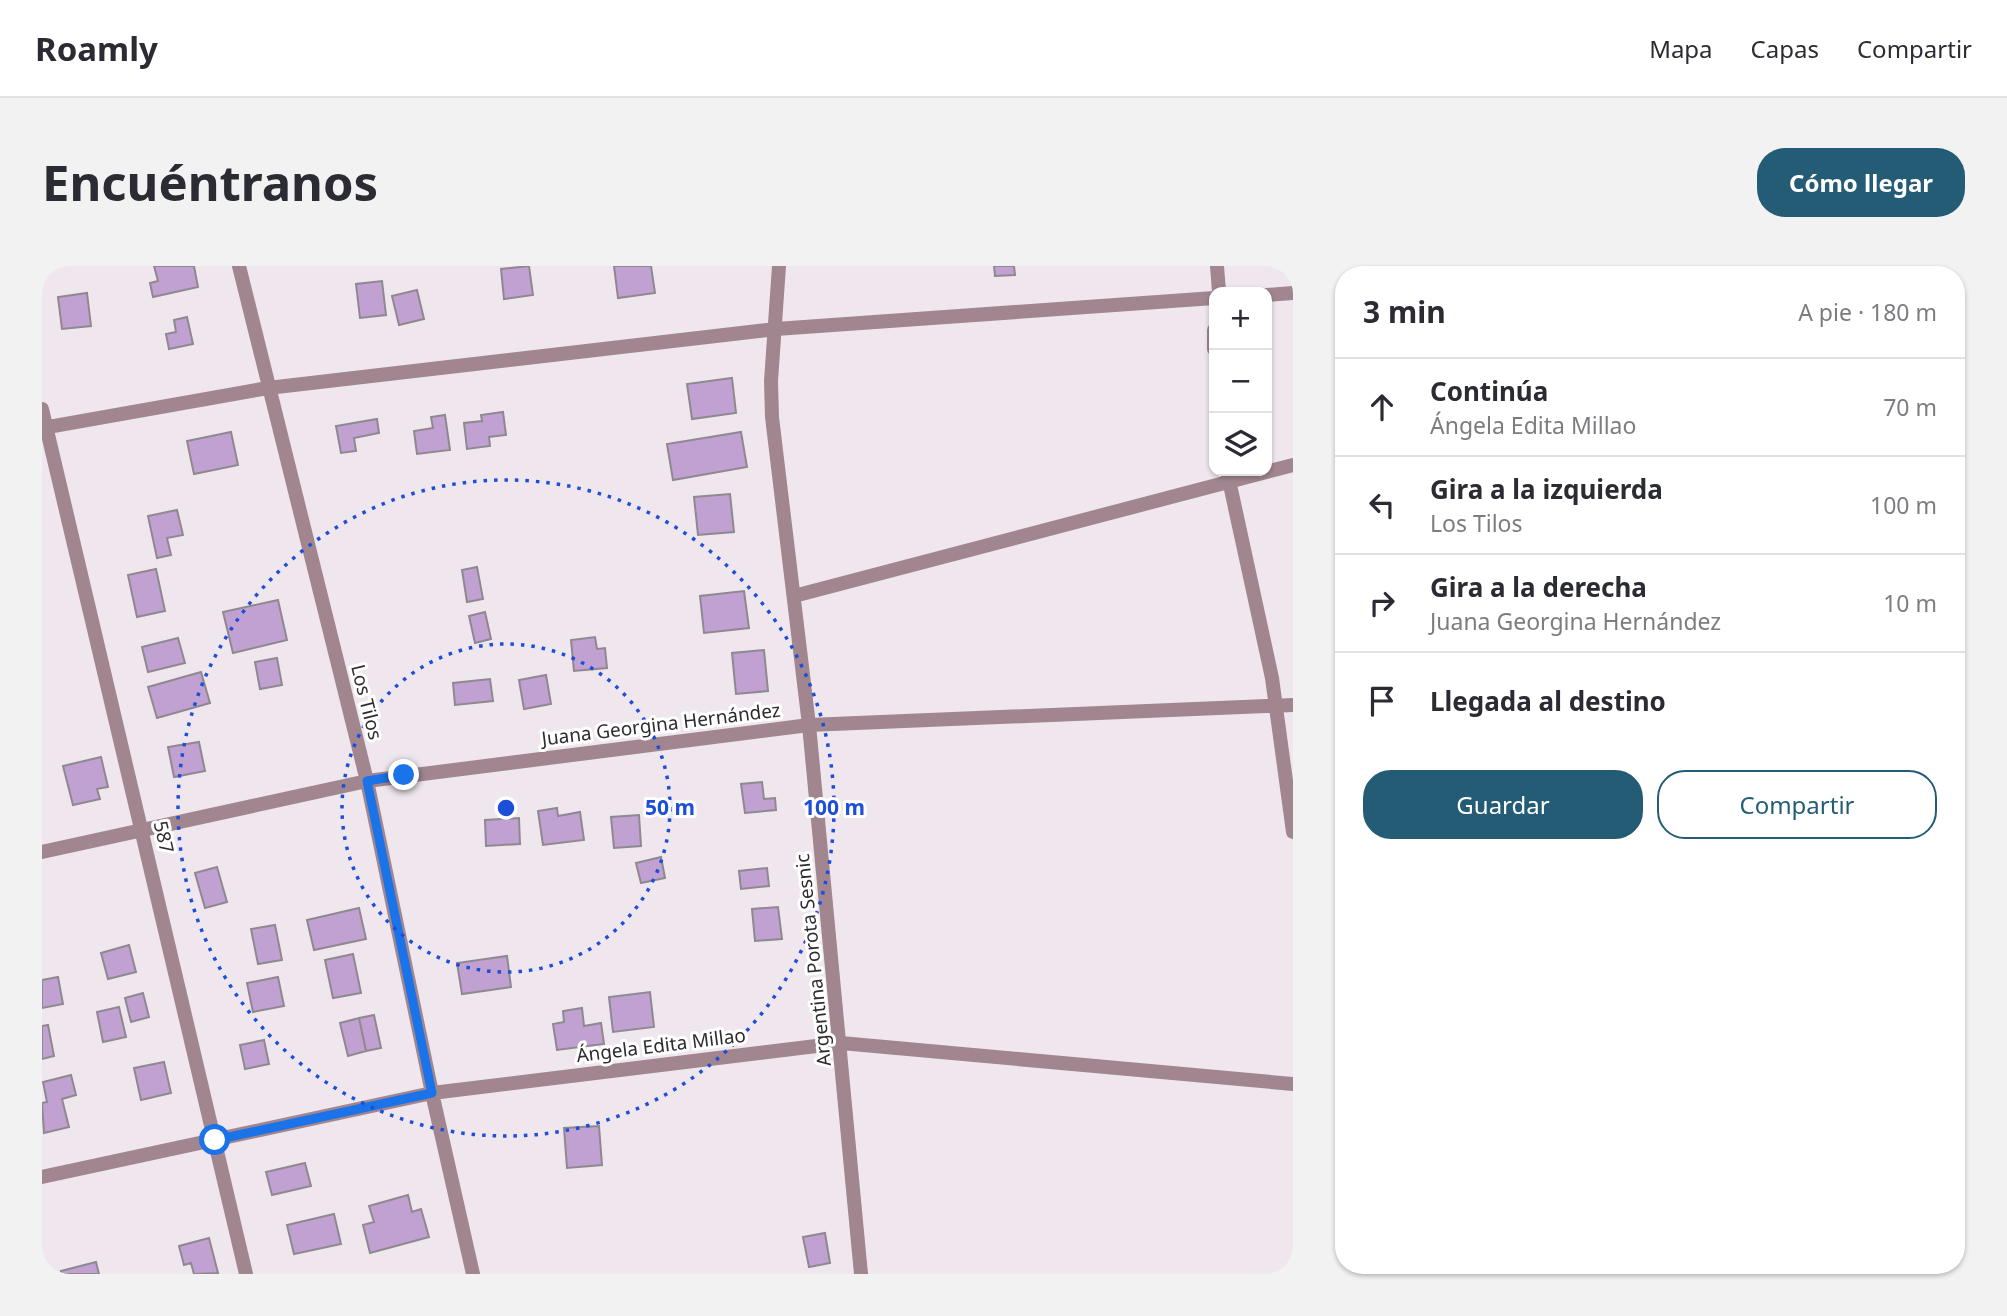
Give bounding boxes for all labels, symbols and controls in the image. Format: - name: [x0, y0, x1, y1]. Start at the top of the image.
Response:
- text: Roamly: [35, 26, 158, 71]
- text: Mapa: [1649, 32, 1713, 65]
- text: Capas: [1751, 32, 1819, 65]
- text: Compartir: [1857, 32, 1972, 65]
- button: Cómo llegar: [1757, 148, 1965, 217]
- text: Encuéntranos: [42, 149, 378, 215]
- map controls: [1209, 287, 1272, 476]
- button: +: [1209, 287, 1272, 350]
- text: 3 min: [1363, 291, 1446, 332]
- text: A pie · 180 m: [1798, 296, 1937, 328]
- button: −: [1209, 350, 1272, 413]
- text: Continúa: [1430, 373, 1548, 409]
- icon: ahead: [1363, 388, 1401, 426]
- text: 70 m: [1883, 391, 1937, 423]
- text: Ángela Edita Millao: [1430, 409, 1636, 441]
- button: layers: [1209, 413, 1272, 476]
- text: Gira a la izquierda: [1430, 471, 1663, 507]
- icon: left: [1363, 486, 1401, 524]
- text: 100 m: [1870, 489, 1937, 521]
- text: Los Tilos: [1430, 507, 1523, 539]
- text: Gira a la derecha: [1430, 569, 1647, 605]
- icon: right: [1363, 584, 1401, 622]
- text: 10 m: [1883, 587, 1937, 619]
- text: Juana Georgina Hernández: [1430, 605, 1721, 637]
- street label: Los Tilos: [345, 662, 389, 742]
- icon: arrive: [1363, 682, 1401, 720]
- text: Llegada al destino: [1430, 683, 1666, 719]
- street label: Juana Georgina Hernández: [538, 696, 782, 752]
- route end: [388, 759, 419, 790]
- button: Guardar: [1363, 770, 1643, 839]
- button: Compartir: [1657, 770, 1937, 839]
- text: 50 m: [645, 793, 695, 821]
- text: 100 m: [803, 793, 865, 821]
- centre of rings: [494, 796, 518, 820]
- street label: 587: [148, 818, 180, 856]
- street label: Argentina Porota Sesnic: [789, 852, 837, 1068]
- street label: Ángela Edita Millao: [575, 1022, 747, 1068]
- route start: [199, 1124, 230, 1155]

